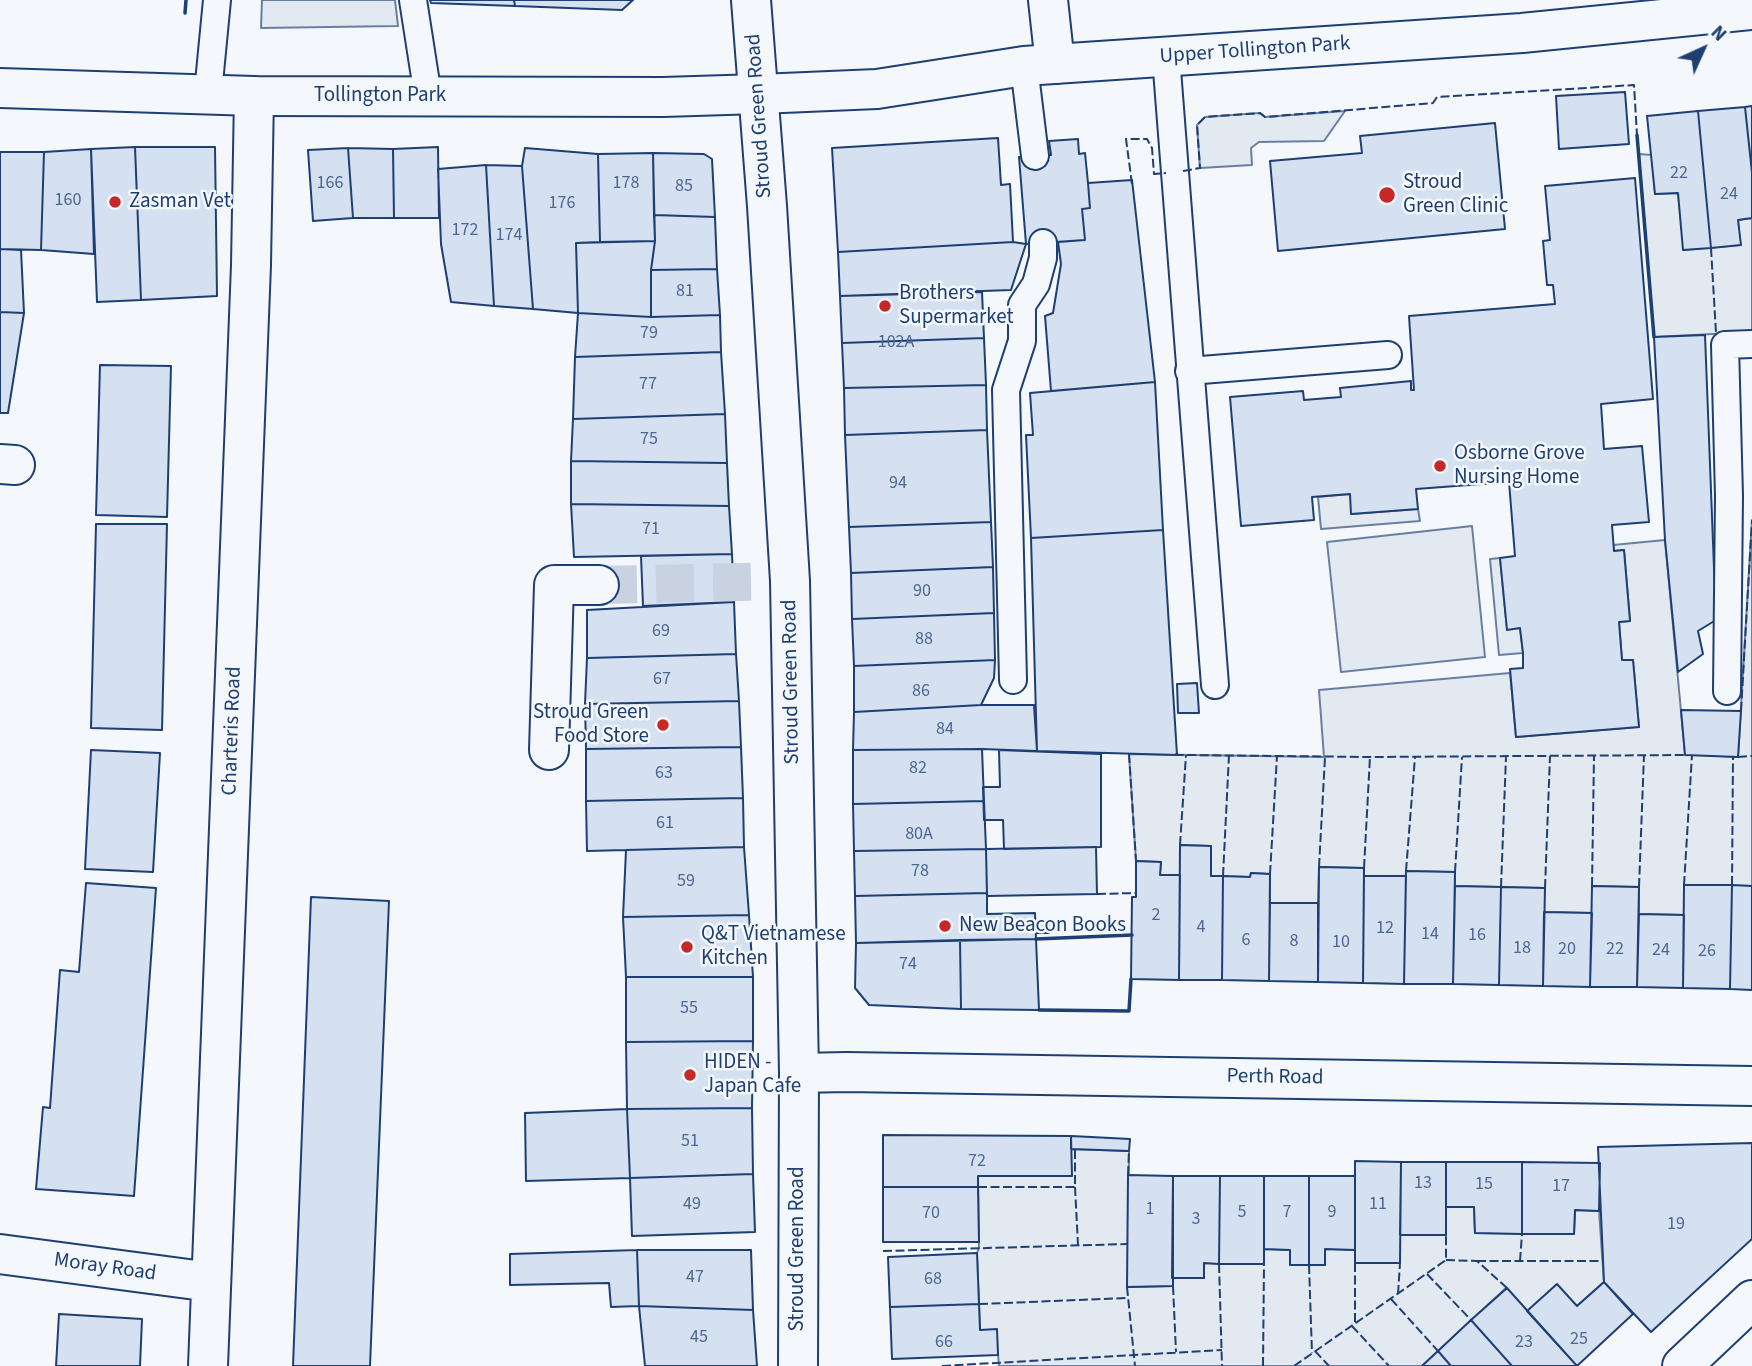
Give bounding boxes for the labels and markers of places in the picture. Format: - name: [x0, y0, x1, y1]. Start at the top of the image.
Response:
- place label: Stroud Green Clinic: [1403, 170, 1508, 220]
- marker: Stroud Green Clinic: [1377, 185, 1397, 205]
- place label: Zasman Vet: [129, 189, 231, 215]
- marker: Zasman Vet: [107, 194, 123, 210]
- place label: Brothers Supermarket: [899, 281, 1014, 331]
- marker: Brothers Supermarket: [877, 298, 893, 314]
- place label: Osborne Grove Nursing Home: [1454, 441, 1585, 491]
- marker: Osborne Grove Nursing Home: [1432, 458, 1448, 474]
- place label: Stroud Green Food Store: [533, 700, 649, 750]
- marker: Stroud Green Food Store: [655, 717, 671, 733]
- place label: New Beacon Books: [959, 913, 1126, 939]
- marker: New Beacon Books: [937, 918, 953, 934]
- place label: Q&T Vietnamese Kitchen: [701, 922, 846, 972]
- marker: Q&T Vietnamese Kitchen: [679, 939, 695, 955]
- place label: HIDEN - Japan Cafe: [704, 1050, 801, 1100]
- marker: HIDEN - Japan Cafe: [682, 1067, 698, 1083]

